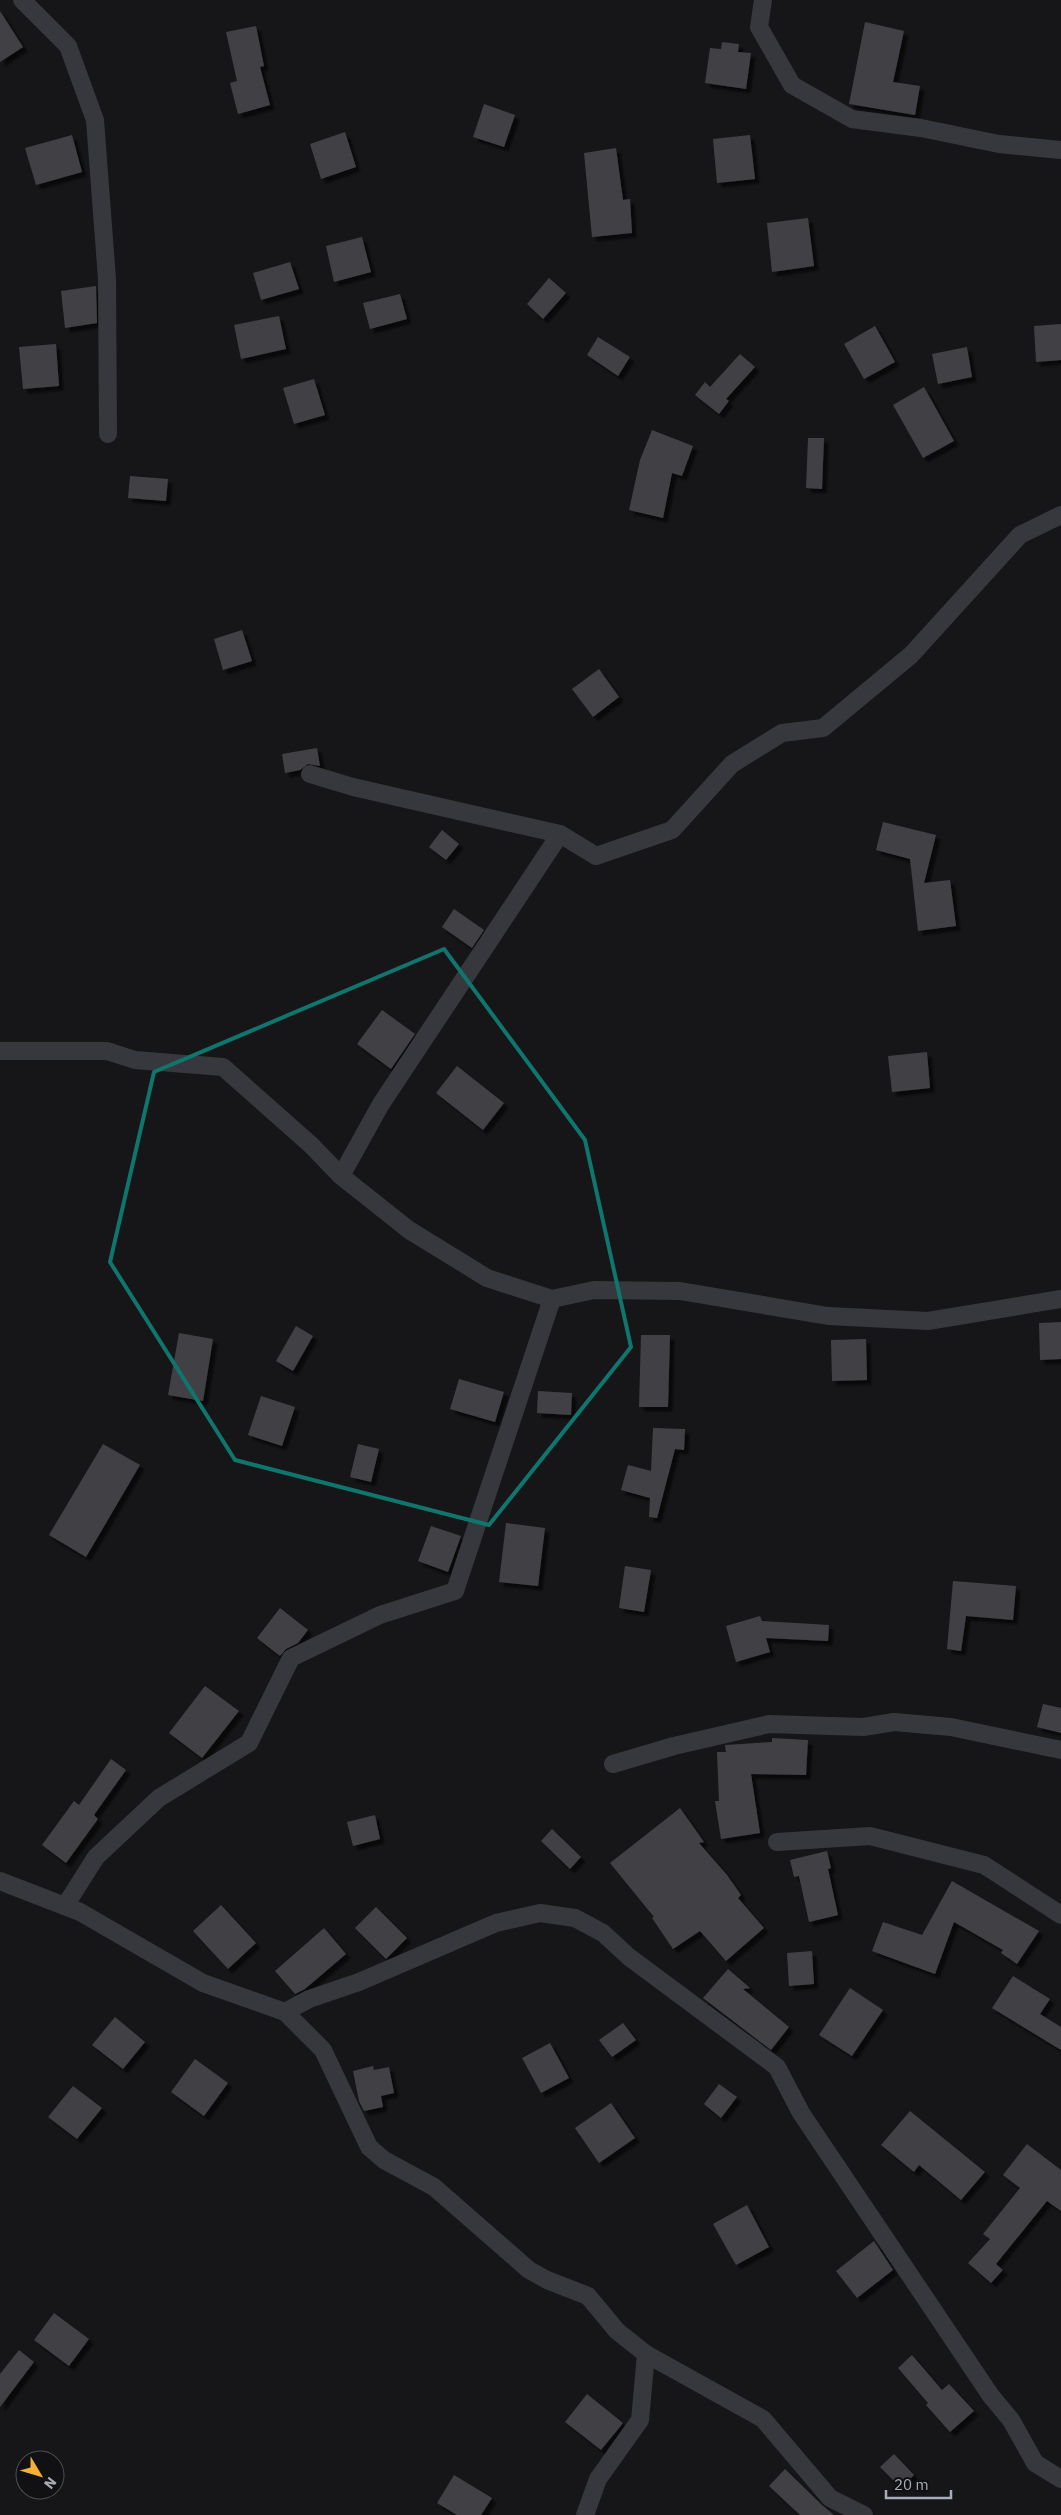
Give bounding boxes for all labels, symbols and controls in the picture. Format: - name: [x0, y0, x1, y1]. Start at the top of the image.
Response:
- north arrow: [15, 2450, 65, 2500]
- scale bar: [886, 2468, 951, 2500]
- text: N: [40, 2473, 60, 2493]
- text: 20 m: [894, 2475, 929, 2494]

